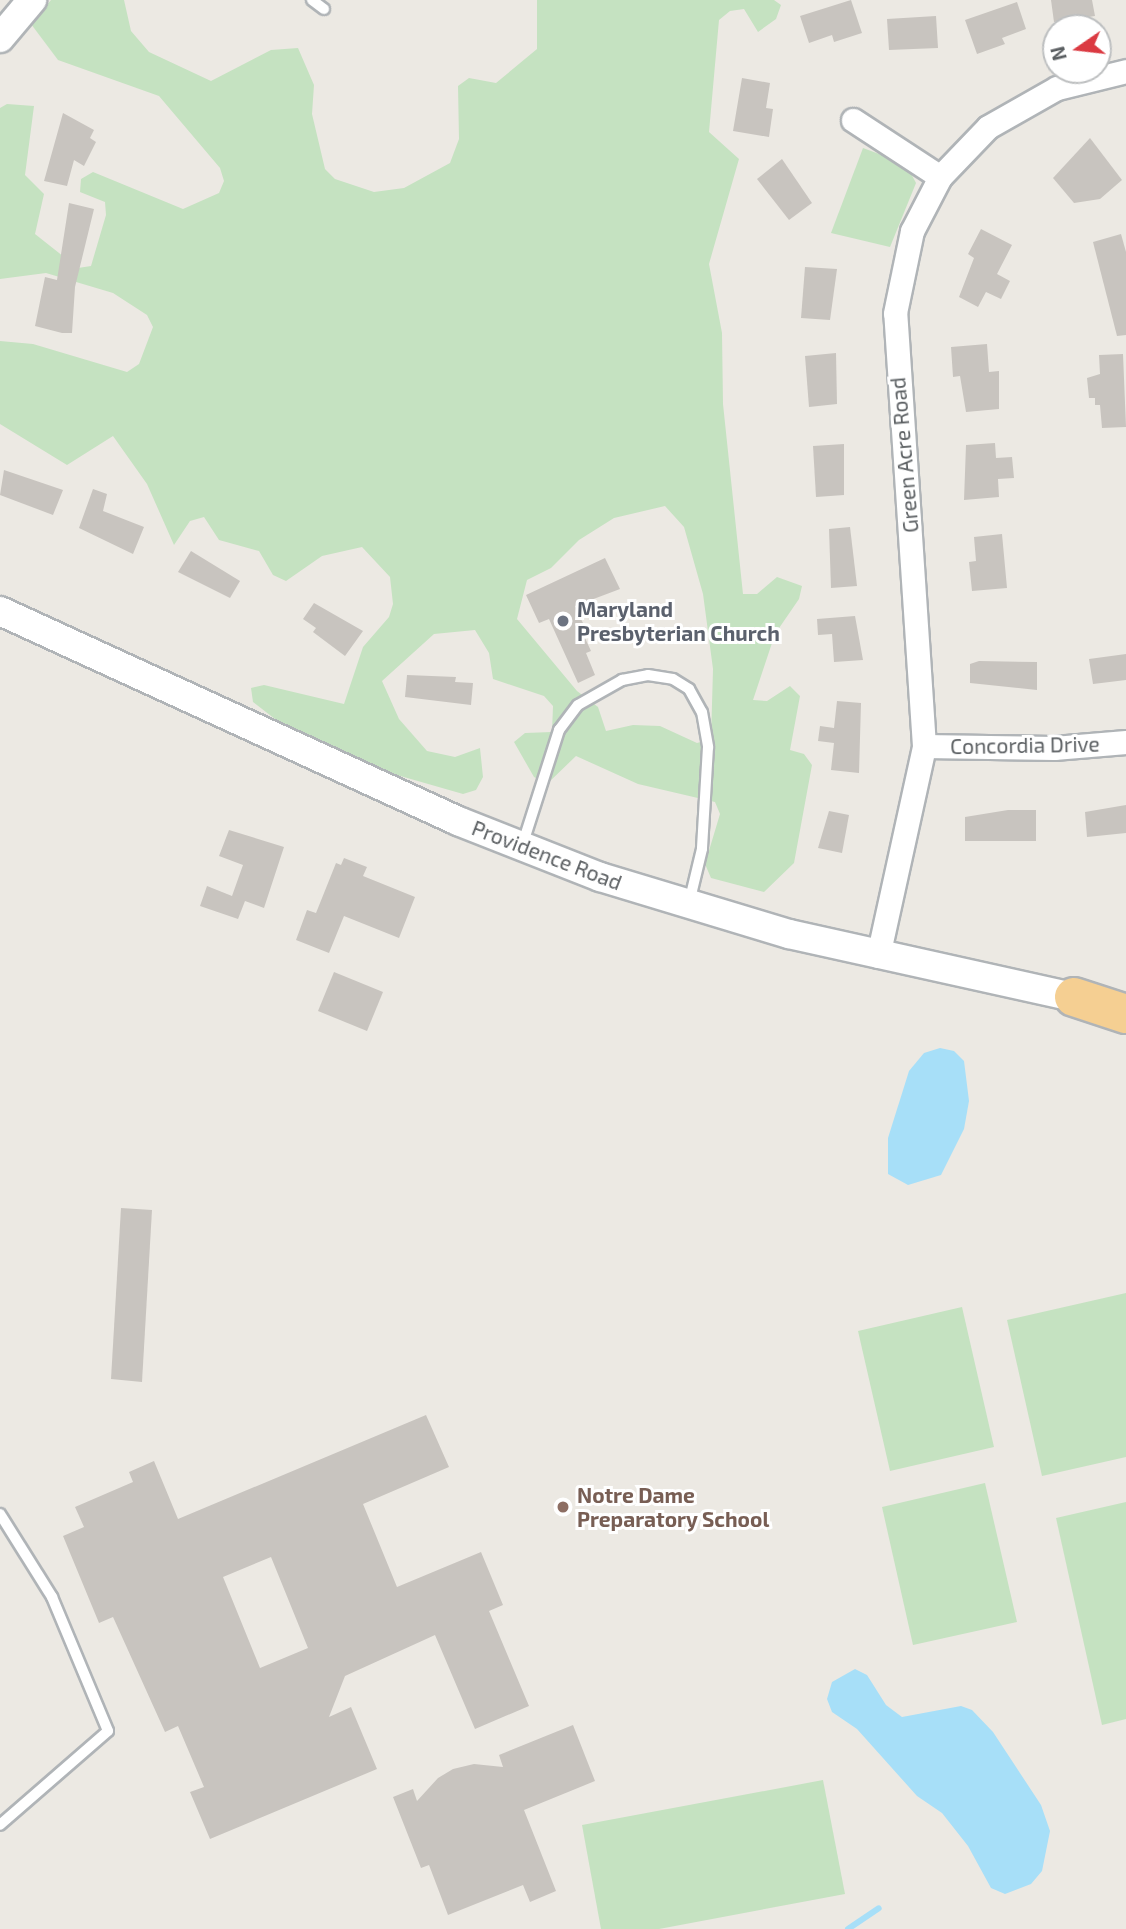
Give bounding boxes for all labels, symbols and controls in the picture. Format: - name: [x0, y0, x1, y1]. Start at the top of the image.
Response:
- north arrow: [1042, 14, 1112, 84]
- text: N: [1045, 44, 1071, 63]
- street label: Green Acre Road: [885, 376, 923, 534]
- place label: Maryland Presbyterian Church: [577, 596, 780, 646]
- marker: Maryland Presbyterian Church: [555, 613, 571, 629]
- street label: Concordia Drive: [950, 731, 1100, 759]
- street label: Providence Road: [468, 815, 626, 895]
- place label: Notre Dame Preparatory School: [577, 1482, 770, 1532]
- marker: Notre Dame Preparatory School: [555, 1499, 571, 1515]

